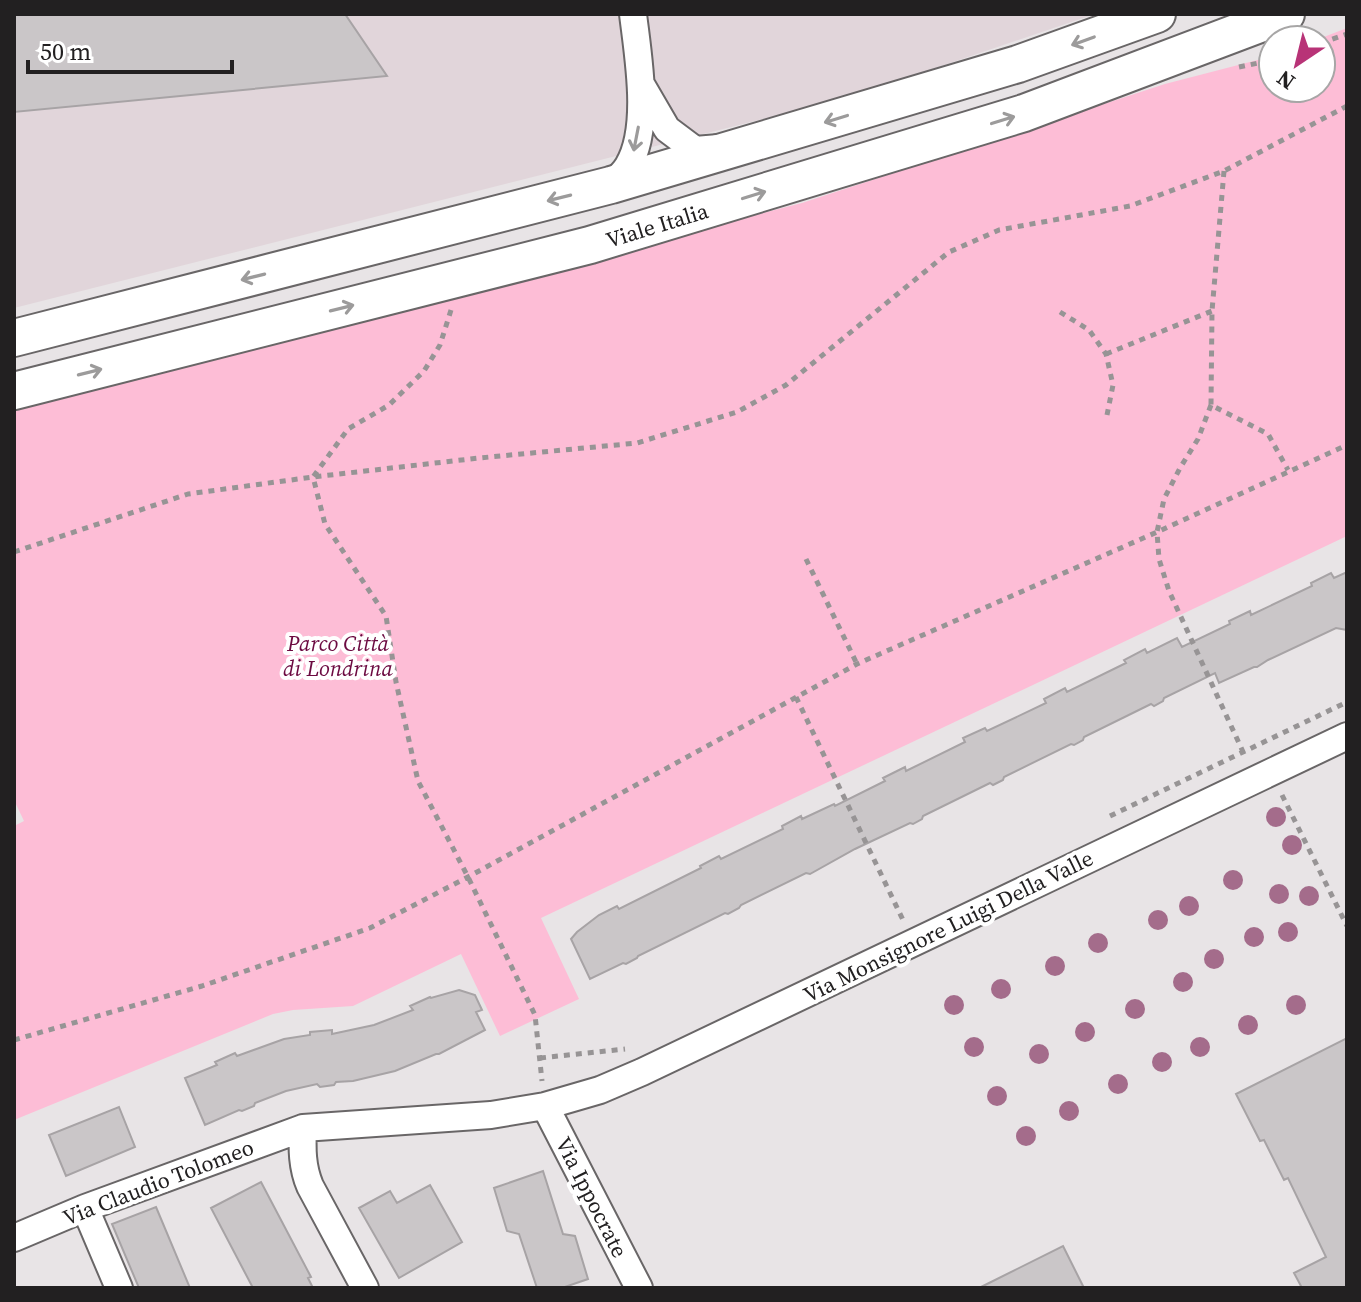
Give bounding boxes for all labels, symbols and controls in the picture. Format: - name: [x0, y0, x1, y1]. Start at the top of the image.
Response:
- scale bar: [28, 24, 232, 74]
- north arrow: [1257, 24, 1337, 104]
- one-way arrow: [1071, 34, 1096, 49]
- text: 50 m: [40, 35, 91, 68]
- text: N: [1270, 63, 1301, 97]
- one-way arrow: [823, 112, 849, 127]
- one-way arrow: [990, 112, 1016, 127]
- one-way arrow: [628, 126, 643, 152]
- one-way arrow: [741, 187, 767, 202]
- one-way arrow: [546, 192, 572, 207]
- street label: Viale Italia: [602, 195, 713, 255]
- one-way arrow: [240, 270, 266, 285]
- one-way arrow: [328, 300, 354, 315]
- one-way arrow: [76, 364, 102, 379]
- park label: Parco Città di Londrina: [283, 628, 393, 683]
- street label: Via Monsignore Luigi Della Valle: [798, 843, 1098, 1009]
- street label: Via Claudio Tolomeo: [58, 1132, 258, 1232]
- street label: Via Ippocrate: [549, 1132, 635, 1262]

